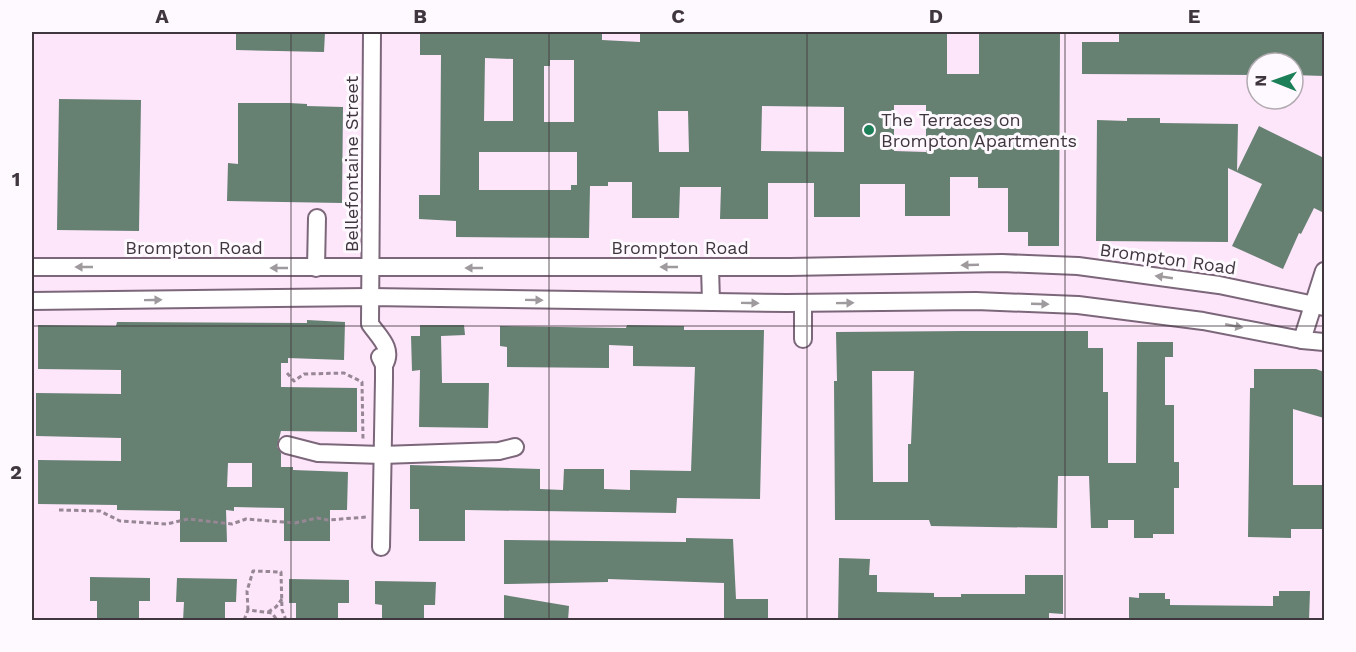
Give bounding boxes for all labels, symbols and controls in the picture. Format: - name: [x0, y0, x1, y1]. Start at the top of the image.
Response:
- text: A: [155, 4, 169, 28]
- text: B: [413, 4, 427, 28]
- text: C: [671, 4, 685, 28]
- text: D: [929, 4, 943, 28]
- text: E: [1188, 4, 1200, 28]
- north arrow: [1245, 51, 1305, 111]
- street label: Bellefontaine Street: [341, 75, 362, 252]
- text: N: [1251, 75, 1270, 87]
- place label: The Terraces on Brompton Apartments: [881, 109, 1077, 151]
- marker: The Terraces on Brompton Apartments: [862, 123, 876, 137]
- text: 1: [12, 167, 20, 191]
- street label: Brompton Road: [125, 237, 263, 258]
- street label: Brompton Road: [611, 237, 749, 258]
- street label: Brompton Road: [1099, 239, 1238, 278]
- one-way arrow: [960, 260, 979, 269]
- one-way arrow: [74, 262, 93, 272]
- one-way arrow: [659, 262, 678, 272]
- one-way arrow: [269, 263, 288, 273]
- one-way arrow: [464, 263, 483, 273]
- one-way arrow: [1154, 273, 1173, 282]
- one-way arrow: [143, 295, 162, 304]
- one-way arrow: [524, 295, 543, 304]
- one-way arrow: [740, 298, 759, 308]
- one-way arrow: [836, 298, 855, 308]
- one-way arrow: [1031, 299, 1050, 308]
- one-way arrow: [1225, 322, 1244, 331]
- text: 2: [10, 460, 22, 484]

